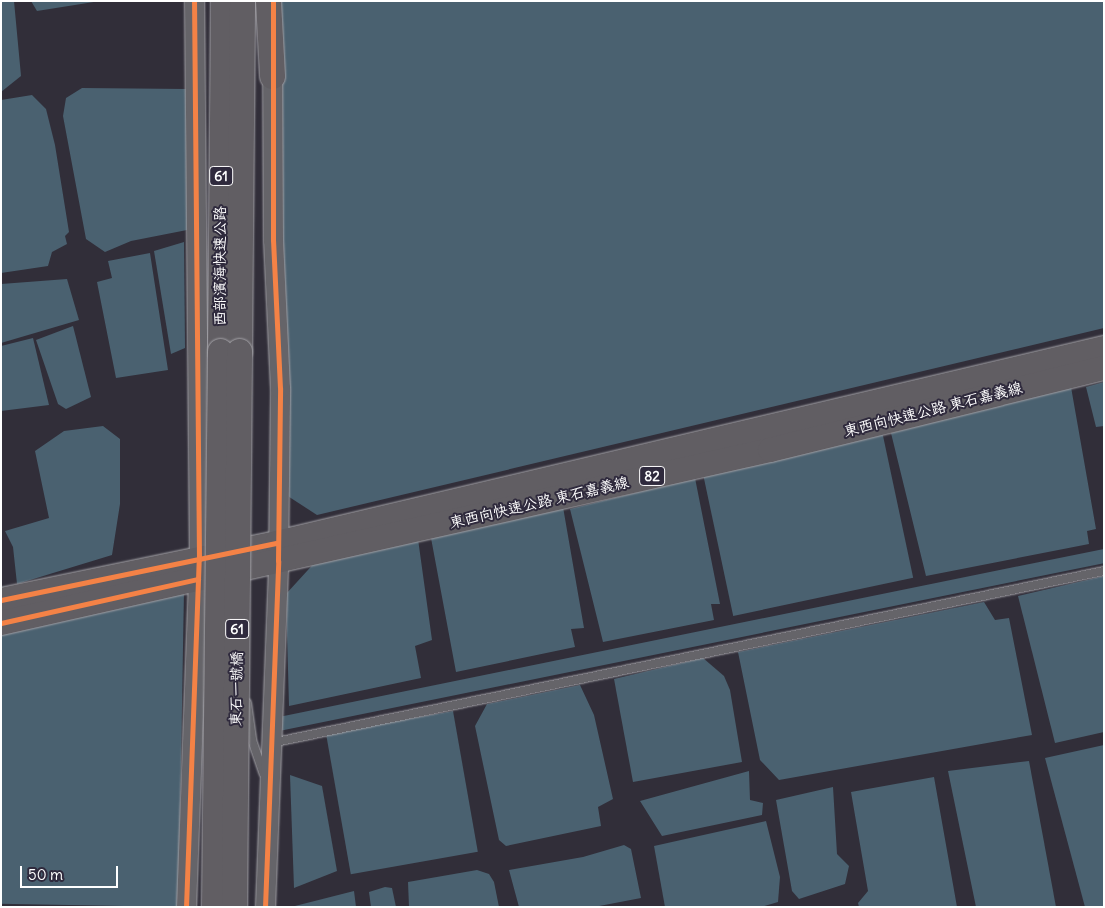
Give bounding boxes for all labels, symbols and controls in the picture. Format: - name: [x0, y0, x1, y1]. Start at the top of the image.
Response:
- road number: 61: [208, 165, 234, 188]
- street label: 西部濱海快速公路: [211, 206, 229, 326]
- street label: 東西向快速公路 東石嘉義線: [842, 378, 1024, 440]
- road number: 82: [638, 464, 666, 488]
- street label: 東西向快速公路 東石嘉義線: [448, 473, 630, 531]
- road number: 61: [224, 618, 250, 640]
- street label: 東石一號橋: [226, 651, 246, 727]
- scale bar: [22, 856, 120, 888]
- text: 50 m: [28, 865, 63, 884]

